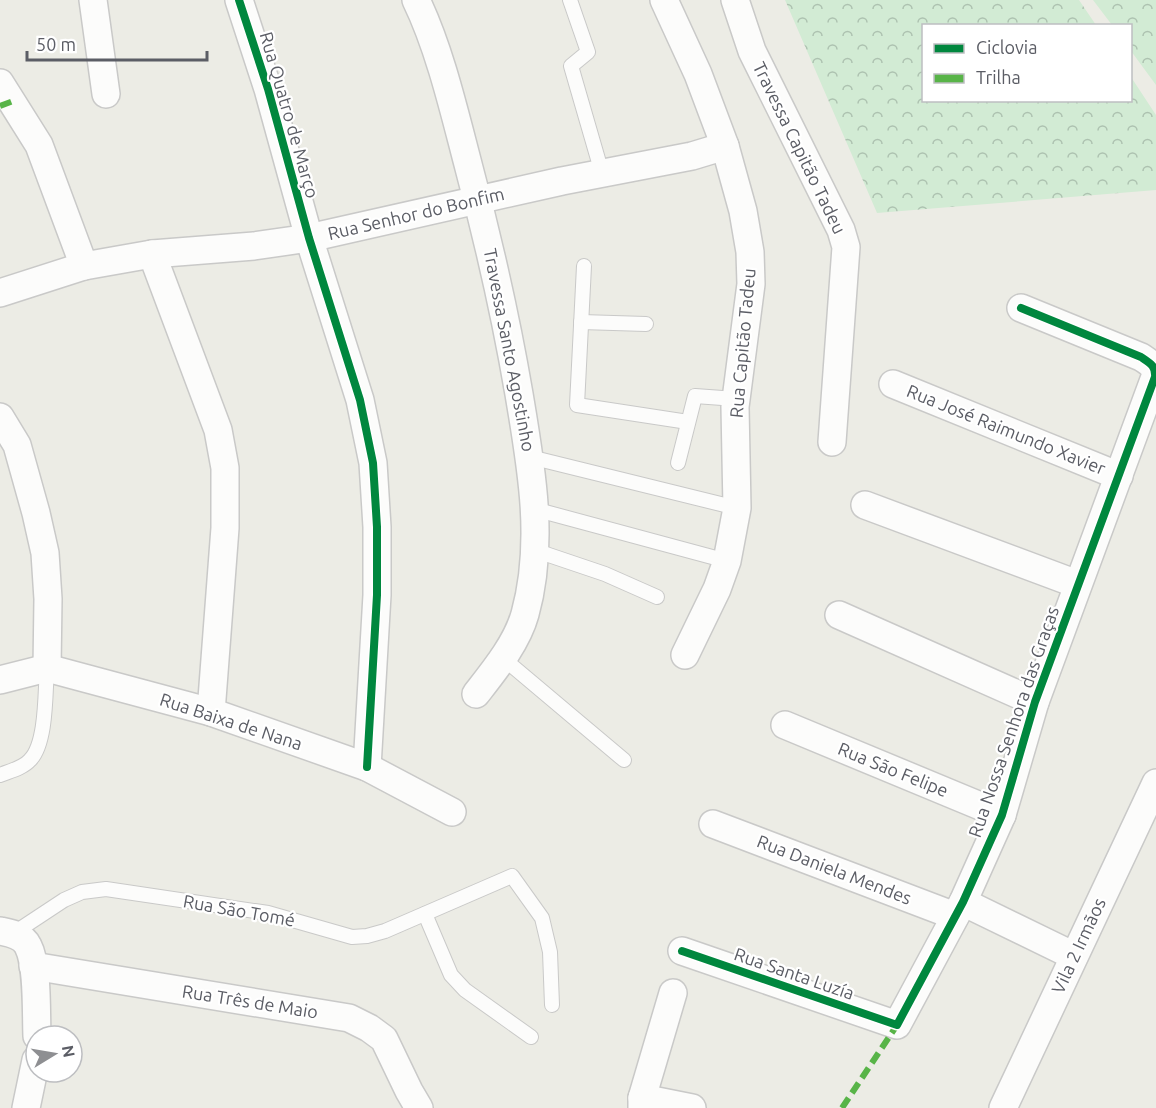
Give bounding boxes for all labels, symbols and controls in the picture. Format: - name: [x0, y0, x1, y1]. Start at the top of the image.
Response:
- scale bar: [27, 24, 207, 62]
- legend: [922, 24, 1132, 102]
- street label: Rua Quatro de Março: [256, 29, 323, 200]
- text: 50 m: [36, 34, 76, 54]
- text: Ciclovia: [976, 37, 1037, 57]
- street label: Travessa Capitão Tadeu: [750, 58, 850, 237]
- text: Trilha: [976, 67, 1021, 87]
- street label: Rua Senhor do Bonfim: [326, 183, 506, 243]
- street label: Travessa Santo Agostinho: [480, 246, 540, 453]
- street label: Rua Capitão Tadeu: [725, 267, 759, 419]
- street label: Rua José Raimundo Xavier: [904, 380, 1109, 478]
- street label: Rua Nossa Senhora das Graças: [964, 603, 1062, 840]
- street label: Rua Baixa de Nana: [158, 689, 305, 754]
- street label: Rua São Felipe: [835, 738, 951, 800]
- street label: Rua Daniela Mendes: [754, 830, 915, 908]
- street label: Rua São Tomé: [182, 890, 297, 930]
- street label: Vila 2 Irmãos: [1047, 894, 1109, 997]
- street label: Rua Santa Luzía: [732, 943, 857, 1003]
- street label: Rua Três de Maio: [181, 980, 320, 1022]
- north arrow: [24, 1024, 84, 1084]
- text: N: [59, 1044, 79, 1059]

